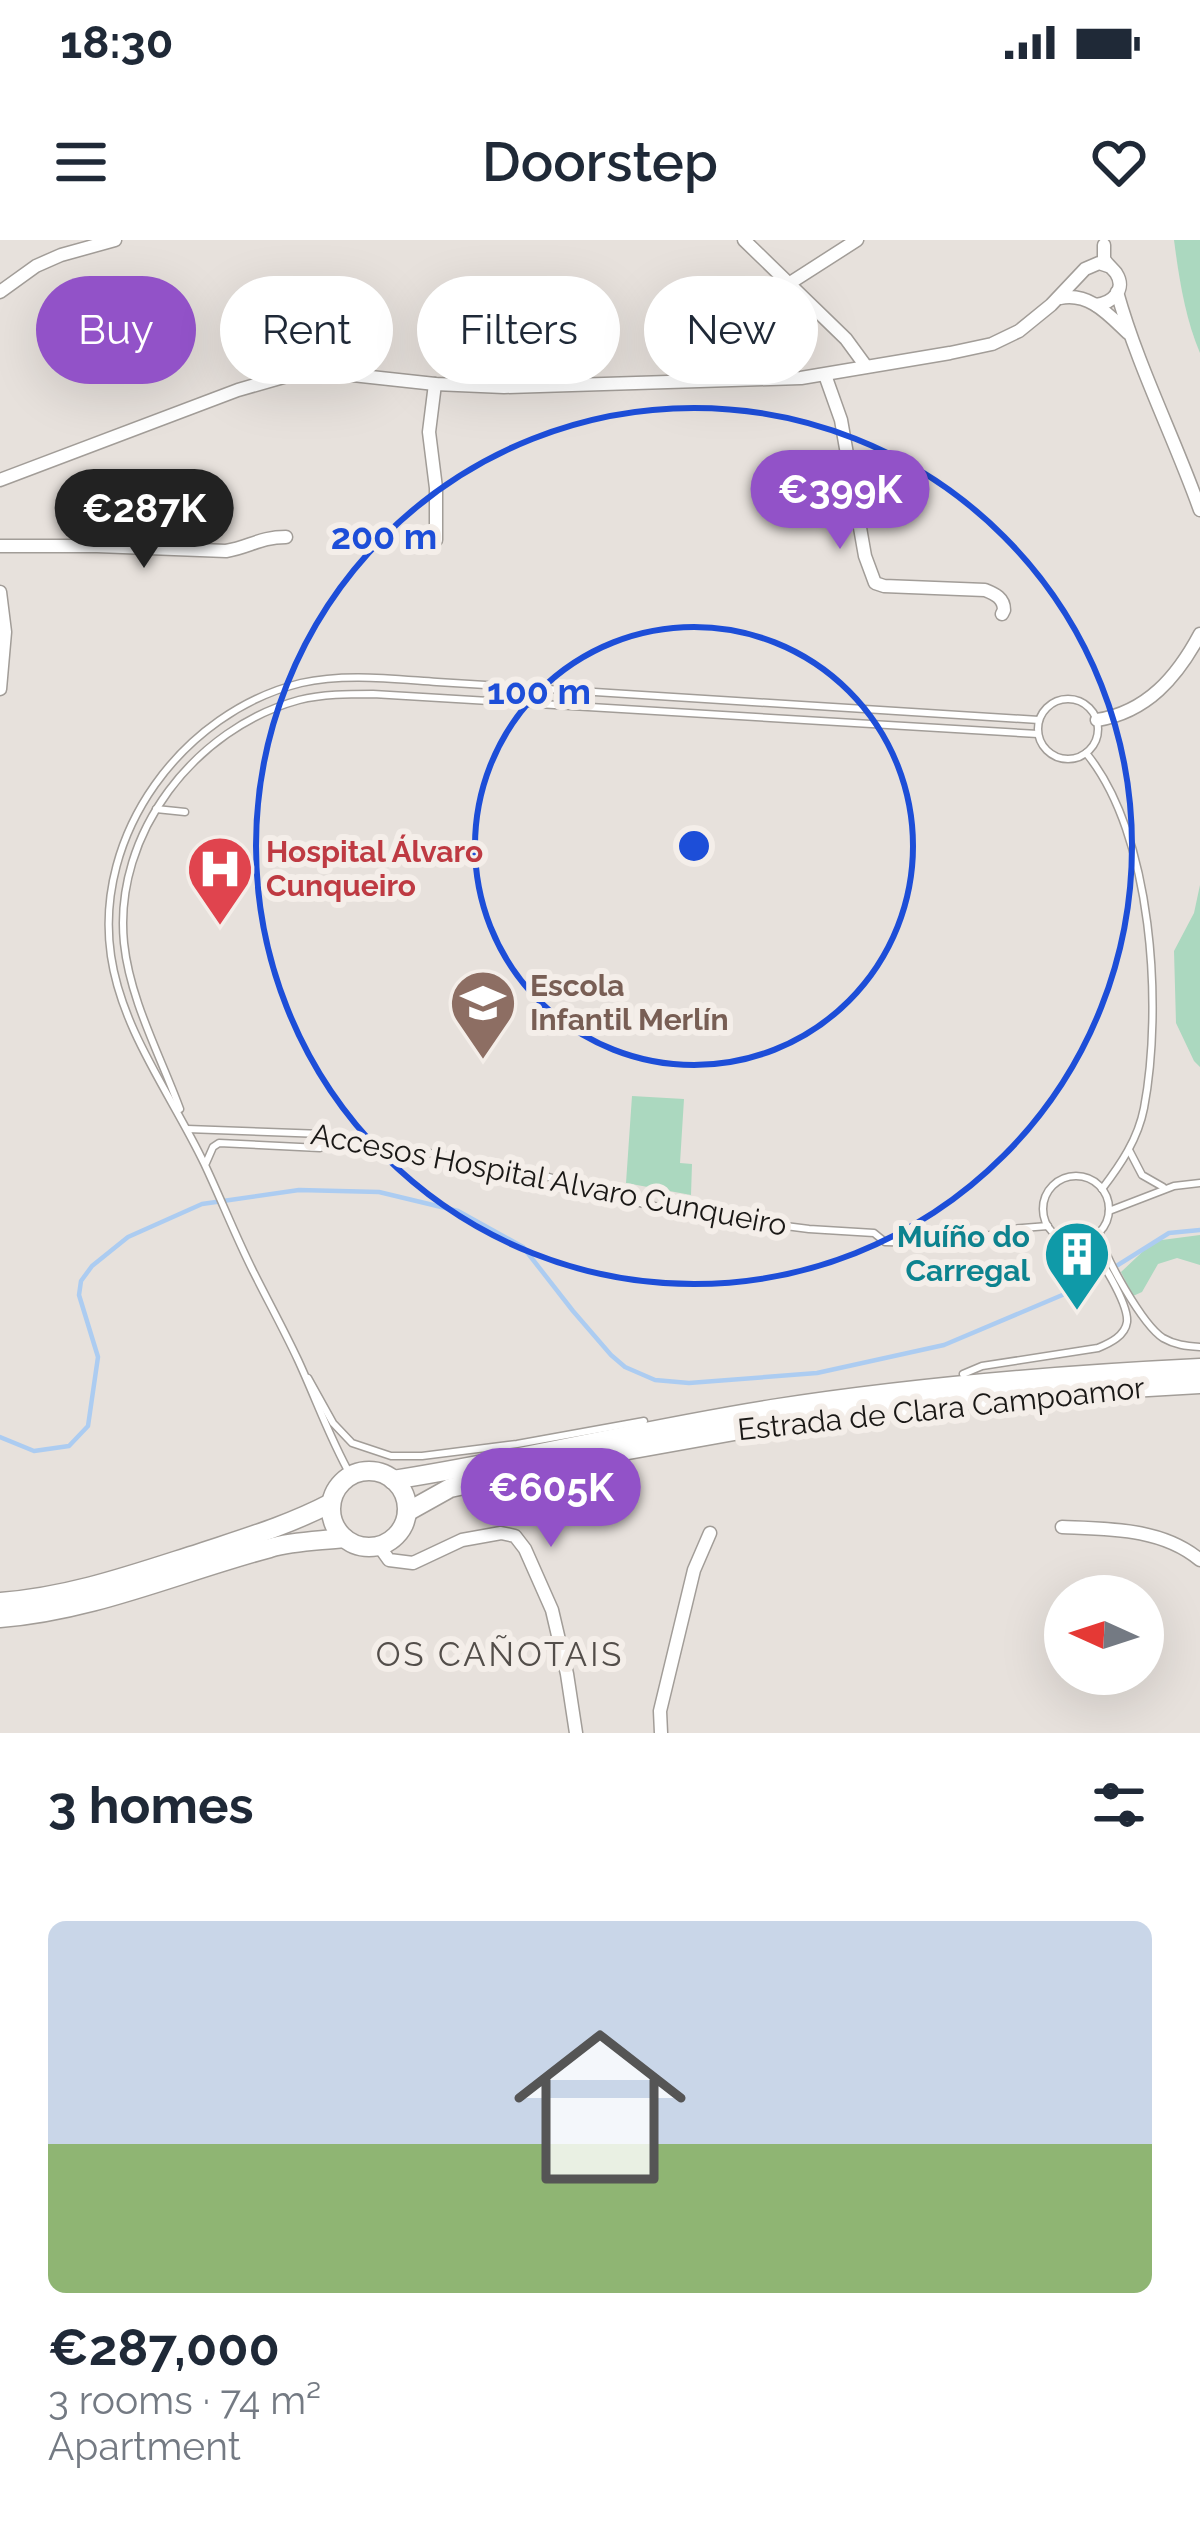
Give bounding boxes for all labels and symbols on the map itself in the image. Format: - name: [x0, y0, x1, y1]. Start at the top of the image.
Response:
- pin: €399K: [756, 450, 924, 552]
- pin: €287K: [60, 469, 228, 571]
- text: 200 m: [331, 515, 437, 557]
- text: 100 m: [487, 670, 591, 712]
- centre of rings: [673, 825, 715, 867]
- hospital icon: Hospital Álvaro Cunqueiro: [185, 834, 255, 928]
- place label: Hospital Álvaro Cunqueiro: [266, 834, 483, 903]
- school or university icon: Escola Infantil Merlín: [448, 968, 518, 1062]
- place label: Escola Infantil Merlín: [530, 968, 729, 1037]
- street label: Accesos Hospital Alvaro Cunqueiro: [308, 1116, 790, 1243]
- place label: Muíño do Carregal: [897, 1219, 1030, 1288]
- building icon: Muíño do Carregal: [1042, 1219, 1112, 1313]
- street label: Estrada de Clara Campoamor: [736, 1370, 1147, 1447]
- pin: €605K: [467, 1448, 635, 1550]
- north arrow: [1044, 1575, 1164, 1695]
- district label: OS CAÑOTAIS: [376, 1635, 624, 1674]

